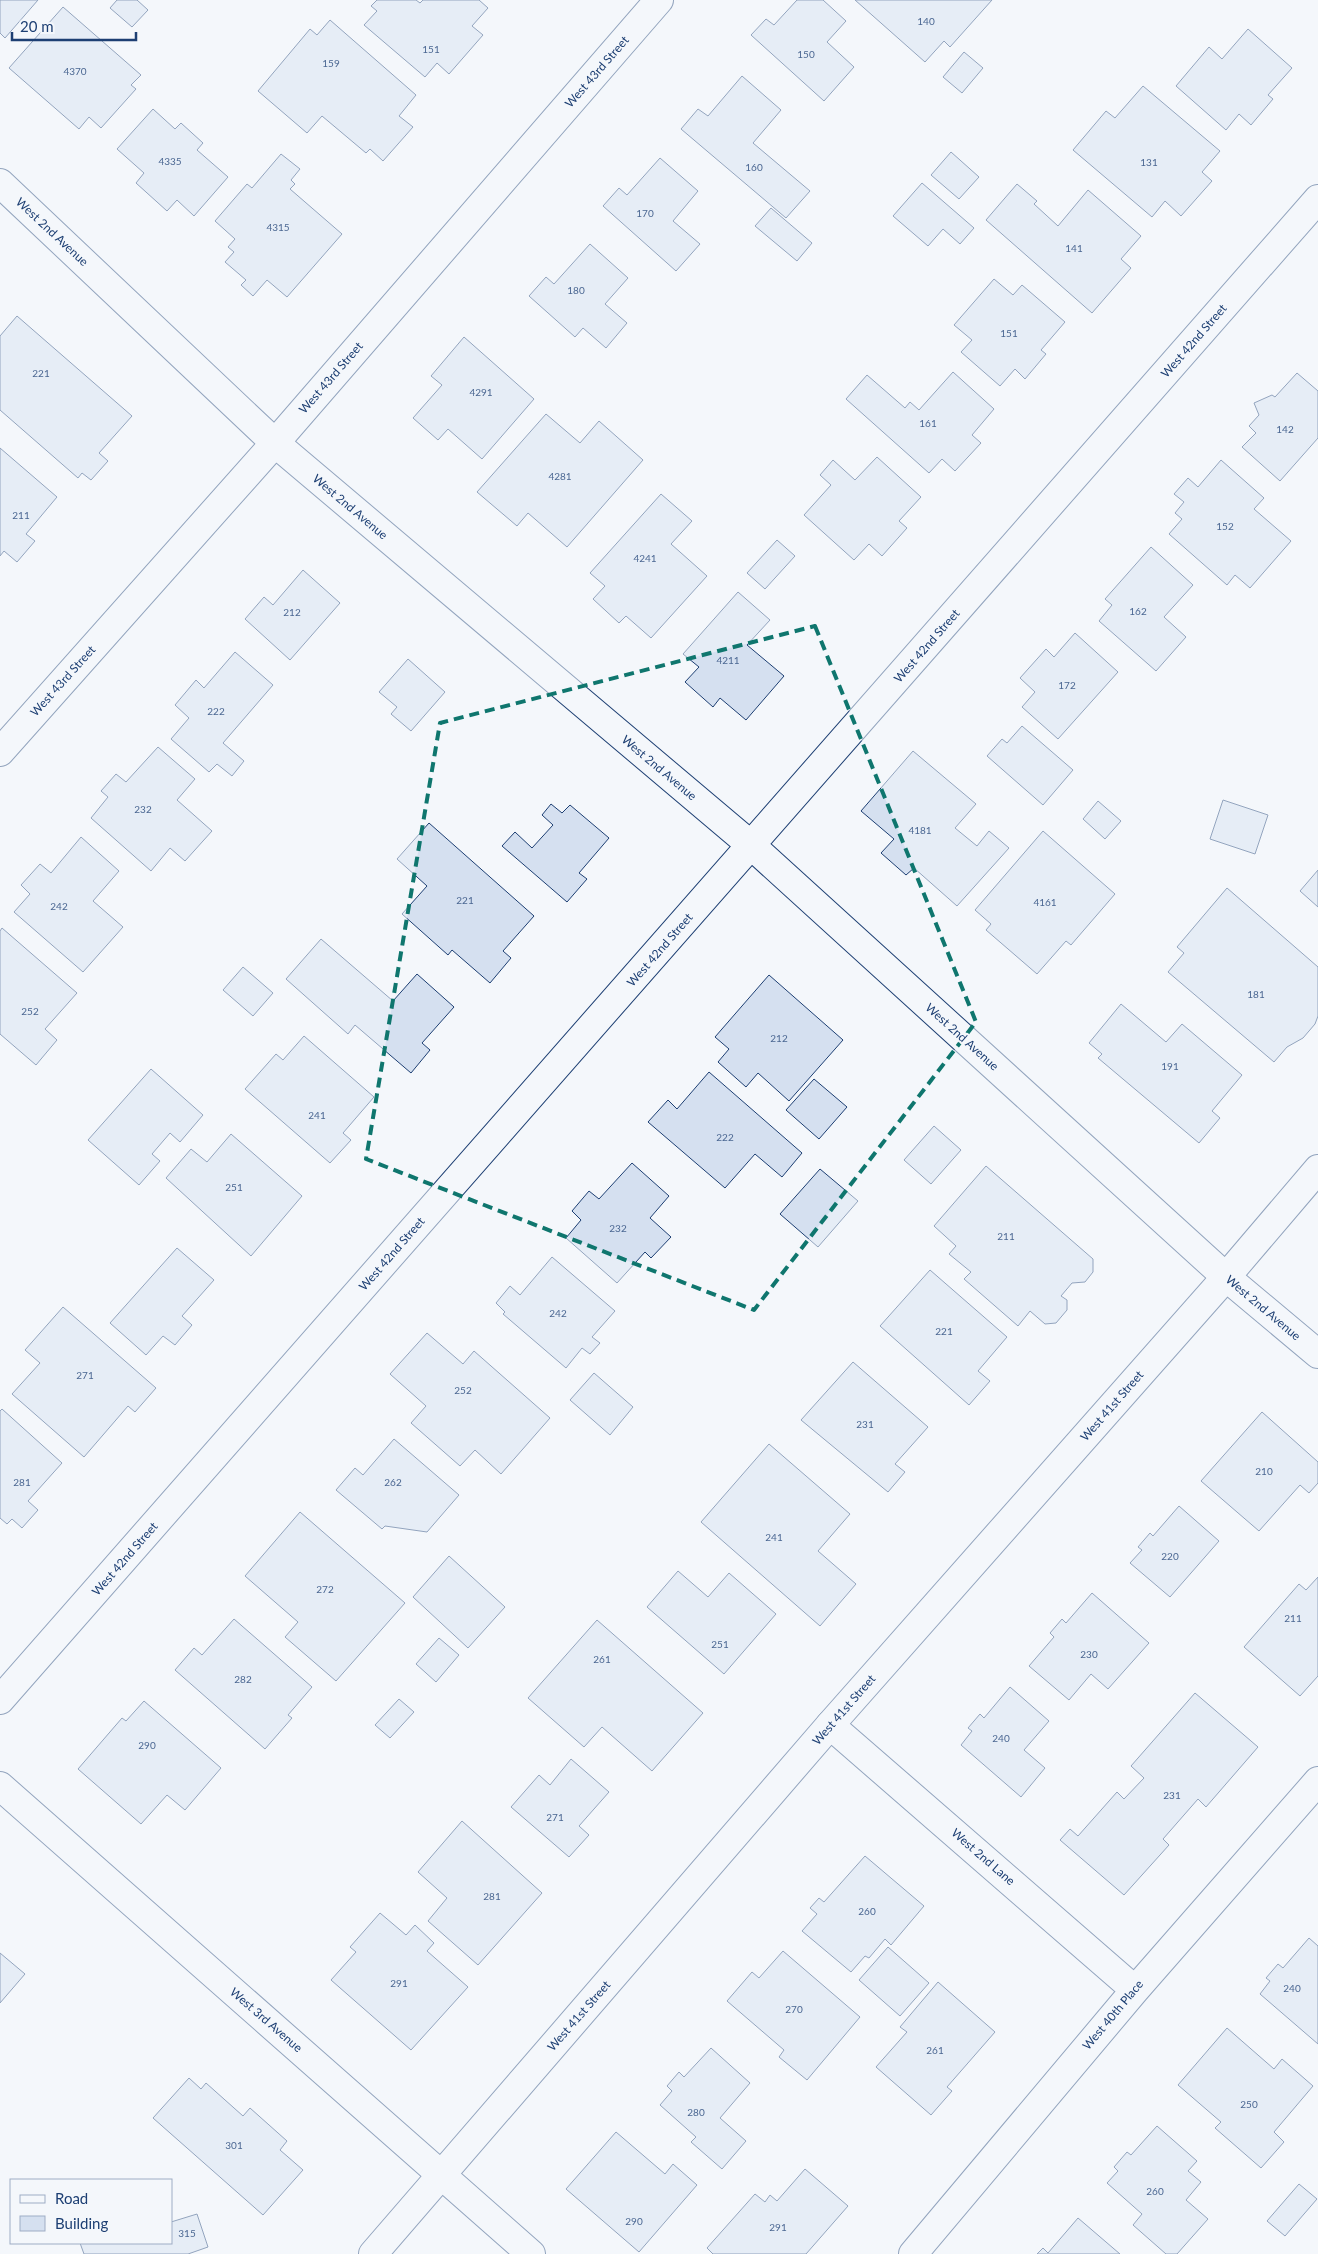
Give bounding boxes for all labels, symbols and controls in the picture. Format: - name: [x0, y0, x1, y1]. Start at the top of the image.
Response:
- scale bar: [12, 10, 136, 42]
- house number: 140: [917, 15, 935, 27]
- text: 20 m: [20, 17, 54, 35]
- street label: West 43rd Street: [561, 32, 632, 111]
- house number: 151: [422, 43, 440, 55]
- house number: 150: [797, 48, 815, 60]
- house number: 159: [322, 57, 340, 69]
- house number: 4370: [63, 65, 87, 77]
- house number: 4335: [158, 155, 182, 167]
- house number: 131: [1140, 156, 1158, 168]
- house number: 160: [745, 161, 763, 173]
- street label: West 2nd Avenue: [13, 194, 92, 269]
- house number: 170: [636, 207, 654, 219]
- house number: 4315: [266, 221, 290, 233]
- house number: 141: [1065, 242, 1083, 254]
- house number: 180: [567, 284, 585, 296]
- street label: West 42nd Street: [1158, 300, 1230, 381]
- house number: 151: [1000, 327, 1018, 339]
- street label: West 43rd Street: [295, 338, 366, 417]
- house number: 221: [32, 367, 50, 379]
- house number: 4291: [469, 386, 493, 398]
- house number: 161: [919, 417, 937, 429]
- house number: 142: [1276, 423, 1294, 435]
- house number: 4281: [548, 470, 572, 482]
- street label: West 2nd Avenue: [310, 471, 391, 542]
- house number: 211: [12, 509, 30, 521]
- house number: 152: [1216, 520, 1234, 532]
- house number: 4241: [633, 552, 657, 564]
- street label: West 42nd Street: [891, 605, 963, 686]
- house number: 162: [1129, 605, 1147, 617]
- house number: 212: [283, 606, 301, 618]
- street label: West 43rd Street: [27, 642, 99, 719]
- house number: 4211: [716, 654, 740, 666]
- house number: 172: [1058, 679, 1076, 691]
- house number: 222: [207, 705, 225, 717]
- street label: West 2nd Avenue: [619, 732, 700, 803]
- house number: 232: [134, 803, 152, 815]
- house number: 4181: [908, 824, 932, 836]
- house number: 221: [456, 894, 474, 906]
- house number: 4161: [1033, 896, 1057, 908]
- house number: 242: [50, 900, 68, 912]
- street label: West 42nd Street: [624, 909, 696, 990]
- house number: 181: [1247, 988, 1265, 1000]
- street label: West 2nd Avenue: [923, 1000, 1002, 1073]
- house number: 252: [21, 1005, 39, 1017]
- house number: 212: [770, 1032, 788, 1044]
- house number: 191: [1161, 1060, 1179, 1072]
- house number: 241: [308, 1109, 326, 1121]
- house number: 222: [716, 1131, 734, 1143]
- house number: 251: [225, 1181, 243, 1193]
- street label: West 42nd Street: [356, 1213, 428, 1294]
- house number: 232: [609, 1222, 627, 1234]
- house number: 211: [997, 1230, 1015, 1242]
- street label: West 2nd Avenue: [1223, 1272, 1304, 1343]
- house number: 242: [549, 1307, 567, 1319]
- house number: 221: [935, 1325, 953, 1337]
- street label: West 41st Street: [1077, 1367, 1147, 1444]
- house number: 271: [76, 1369, 94, 1381]
- house number: 252: [454, 1384, 472, 1396]
- house number: 231: [856, 1418, 874, 1430]
- house number: 210: [1255, 1465, 1273, 1477]
- house number: 281: [13, 1476, 31, 1488]
- house number: 262: [384, 1476, 402, 1488]
- street label: West 42nd Street: [89, 1518, 161, 1599]
- house number: 241: [765, 1531, 783, 1543]
- house number: 220: [1161, 1550, 1179, 1562]
- house number: 272: [316, 1583, 334, 1595]
- house number: 211: [1284, 1612, 1302, 1624]
- house number: 251: [711, 1638, 729, 1650]
- house number: 230: [1080, 1648, 1098, 1660]
- house number: 261: [593, 1653, 611, 1665]
- street label: West 41st Street: [809, 1671, 879, 1748]
- house number: 282: [234, 1673, 252, 1685]
- house number: 240: [992, 1732, 1010, 1744]
- house number: 290: [138, 1739, 156, 1751]
- house number: 231: [1163, 1789, 1181, 1801]
- house number: 271: [546, 1811, 564, 1823]
- street label: West 2nd Lane: [948, 1825, 1018, 1888]
- house number: 281: [483, 1890, 501, 1902]
- house number: 260: [858, 1905, 876, 1917]
- house number: 291: [390, 1977, 408, 1989]
- street label: West 41st Street: [544, 1977, 614, 2054]
- street label: West 40th Place: [1079, 1977, 1146, 2053]
- house number: 240: [1283, 1982, 1301, 1994]
- street label: West 3rd Avenue: [227, 1984, 306, 2055]
- house number: 270: [785, 2003, 803, 2015]
- house number: 261: [926, 2044, 944, 2056]
- house number: 250: [1240, 2098, 1258, 2110]
- house number: 280: [687, 2106, 705, 2118]
- house number: 301: [225, 2139, 243, 2151]
- legend: [10, 2179, 172, 2244]
- house number: 260: [1146, 2185, 1164, 2197]
- text: Road: [55, 2189, 88, 2207]
- text: Building: [55, 2214, 108, 2232]
- house number: 290: [625, 2215, 643, 2227]
- house number: 291: [769, 2221, 787, 2233]
- house number: 315: [178, 2227, 196, 2239]

